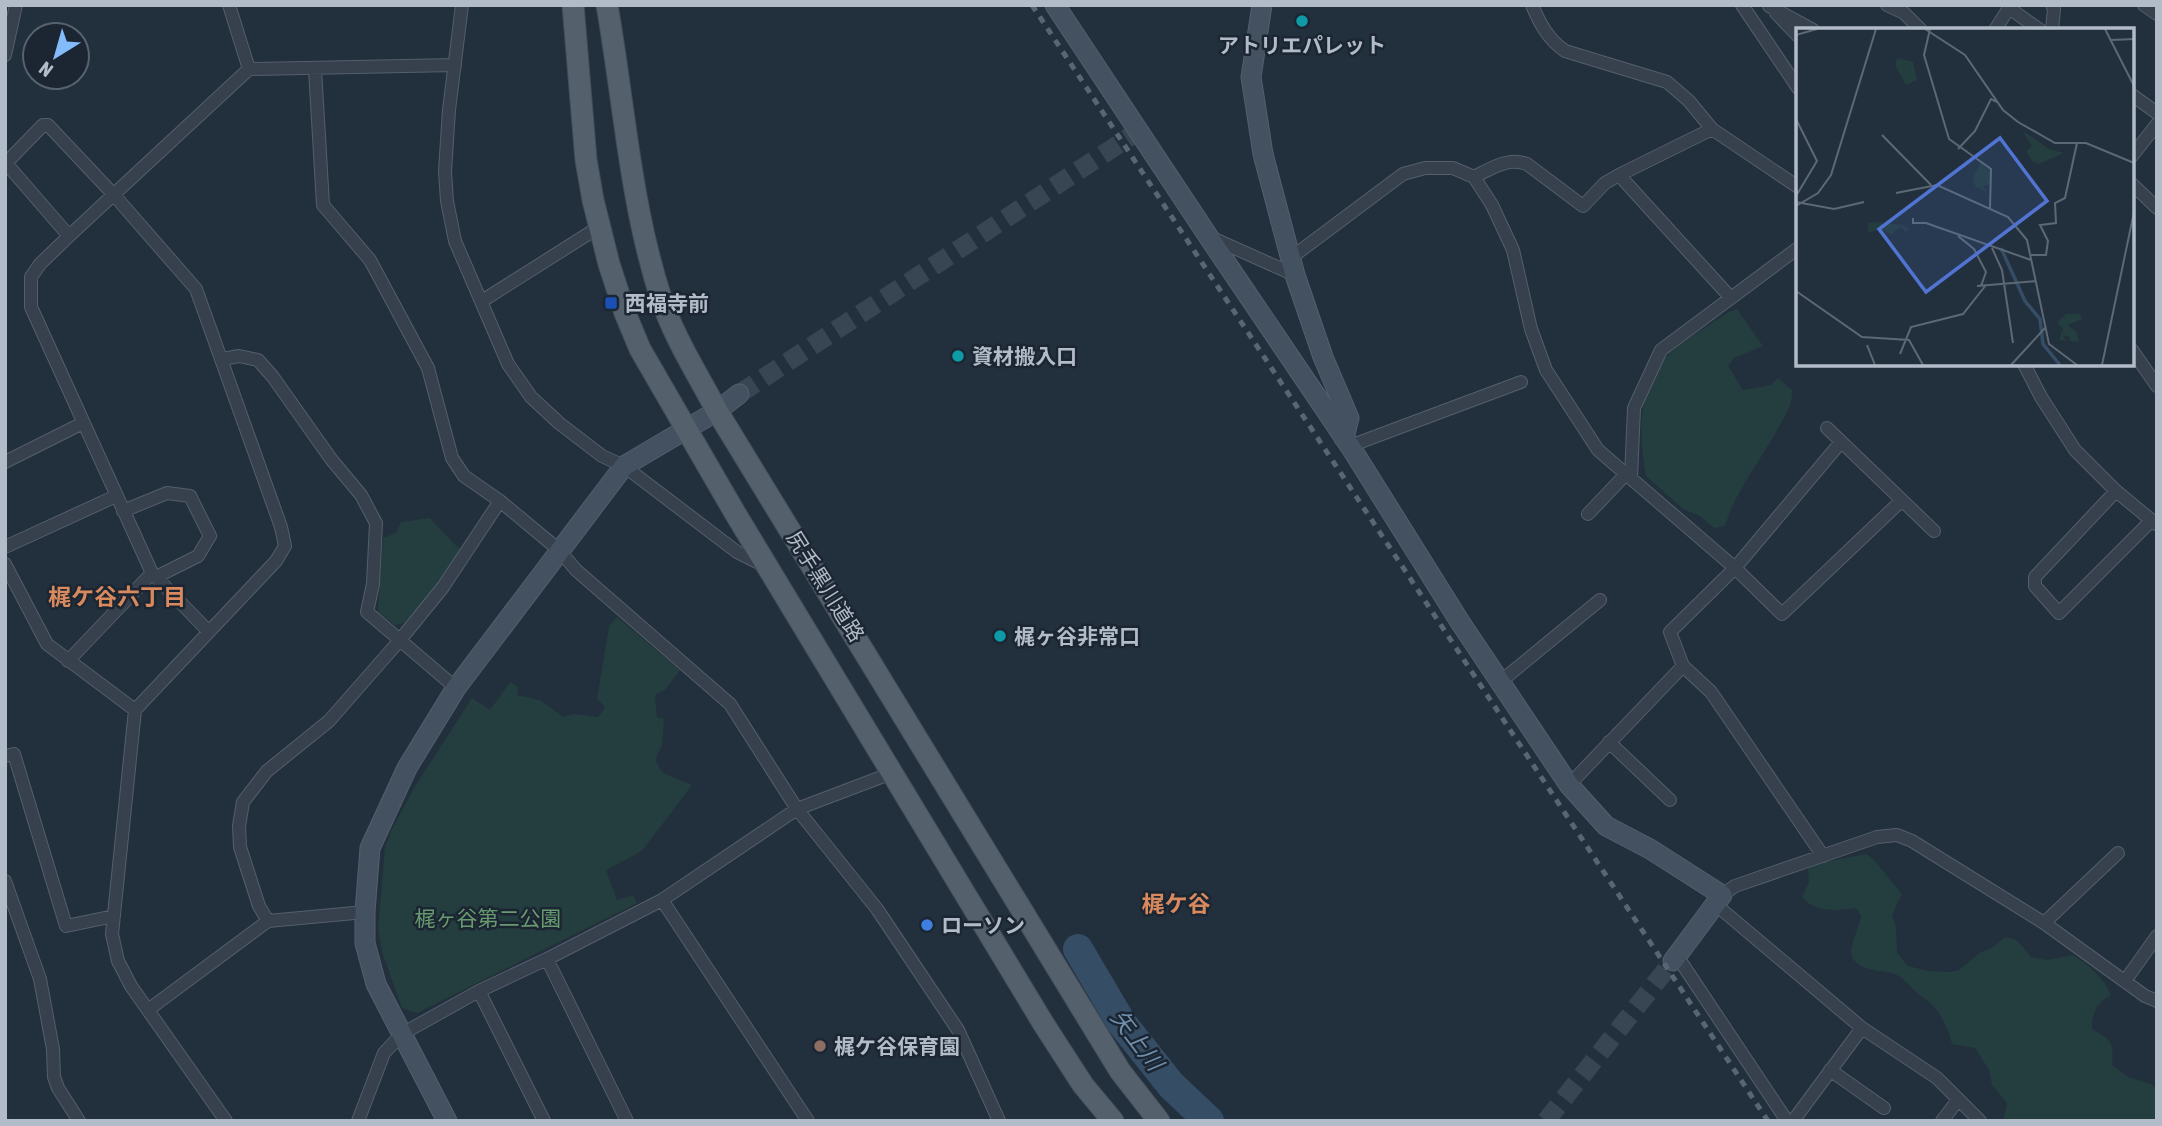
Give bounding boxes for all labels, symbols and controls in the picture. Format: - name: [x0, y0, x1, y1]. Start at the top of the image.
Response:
- marker: アトリエパレット: [1294, 13, 1310, 29]
- north arrow: [21, 21, 91, 91]
- inset map: [1796, 28, 2134, 366]
- place label: アトリエパレット: [1218, 33, 1386, 57]
- text: N: [35, 57, 57, 82]
- place label: 西福寺前: [625, 291, 709, 315]
- marker: 西福寺前: [603, 295, 619, 311]
- place label: 資材搬入口: [972, 344, 1077, 368]
- marker: 資材搬入口: [950, 348, 966, 364]
- street label: 尻手黒川道路: [782, 526, 870, 646]
- district label: 梶ケ谷六丁目: [48, 584, 186, 610]
- place label: 梶ヶ谷非常口: [1014, 624, 1140, 648]
- marker: 梶ヶ谷非常口: [992, 628, 1008, 644]
- district label: 梶ケ谷: [1142, 891, 1211, 917]
- park label: 梶ヶ谷第二公園: [415, 906, 562, 930]
- place label: ローソン: [941, 913, 1025, 937]
- marker: ローソン: [919, 917, 935, 933]
- water label: 矢上川: [1106, 1005, 1170, 1078]
- place label: 梶ケ谷保育園: [834, 1034, 960, 1058]
- marker: 梶ケ谷保育園: [812, 1038, 828, 1054]

